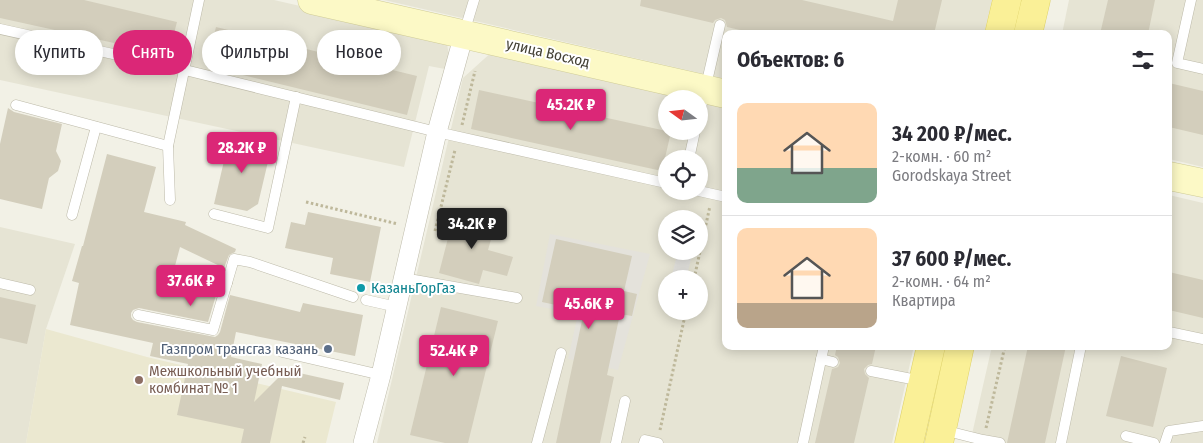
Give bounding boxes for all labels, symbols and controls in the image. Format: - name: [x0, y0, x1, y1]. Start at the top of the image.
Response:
- chip: Купить: [15, 30, 103, 75]
- chip: Снять: [113, 30, 192, 75]
- chip: Фильтры: [202, 30, 307, 75]
- chip: Новое: [317, 30, 401, 75]
- street label: улица Восход: [504, 35, 592, 71]
- icon: filters: [1129, 46, 1157, 74]
- text: Объектов: 6: [737, 47, 844, 73]
- pin: 45.2K ₽: [525, 88, 617, 131]
- north arrow: [658, 90, 708, 140]
- map controls: [658, 90, 708, 320]
- text: 45.2K ₽: [547, 95, 595, 114]
- text: 34 200 ₽/мес.: [892, 121, 1012, 147]
- icon: home: [777, 123, 837, 183]
- pin: 28.2K ₽: [196, 132, 288, 174]
- text: 28.2K ₽: [218, 138, 266, 157]
- text: 2-комн. · 60 m²: [892, 147, 991, 166]
- button: locate: [658, 150, 708, 200]
- text: Gorodskaya Street: [892, 166, 1011, 185]
- pin: 34.2K ₽: [426, 208, 518, 250]
- button: layers: [658, 210, 708, 260]
- text: 34.2K ₽: [448, 214, 496, 233]
- text: 37 600 ₽/мес.: [892, 246, 1011, 272]
- icon: home: [777, 248, 837, 308]
- pin: 37.6K ₽: [145, 264, 237, 307]
- button: +: [658, 270, 708, 320]
- text: 37.6K ₽: [167, 271, 215, 290]
- text: 2-комн. · 64 m²: [892, 272, 991, 291]
- place label: КазаньГорГаз: [371, 279, 456, 297]
- marker: КазаньГорГаз: [355, 282, 367, 294]
- pin: 45.6K ₽: [543, 288, 635, 330]
- text: Квартира: [892, 291, 956, 310]
- text: 45.6K ₽: [564, 294, 614, 313]
- pin: 52.4K ₽: [408, 334, 500, 377]
- place label: Газпром трансгаз казань: [161, 340, 318, 358]
- text: 52.4K ₽: [430, 341, 478, 360]
- marker: Газпром трансгаз казань: [322, 343, 334, 355]
- place label: Межшкольный учебный комбинат № 1: [149, 362, 301, 397]
- marker: Межшкольный учебный комбинат № 1: [133, 374, 145, 386]

